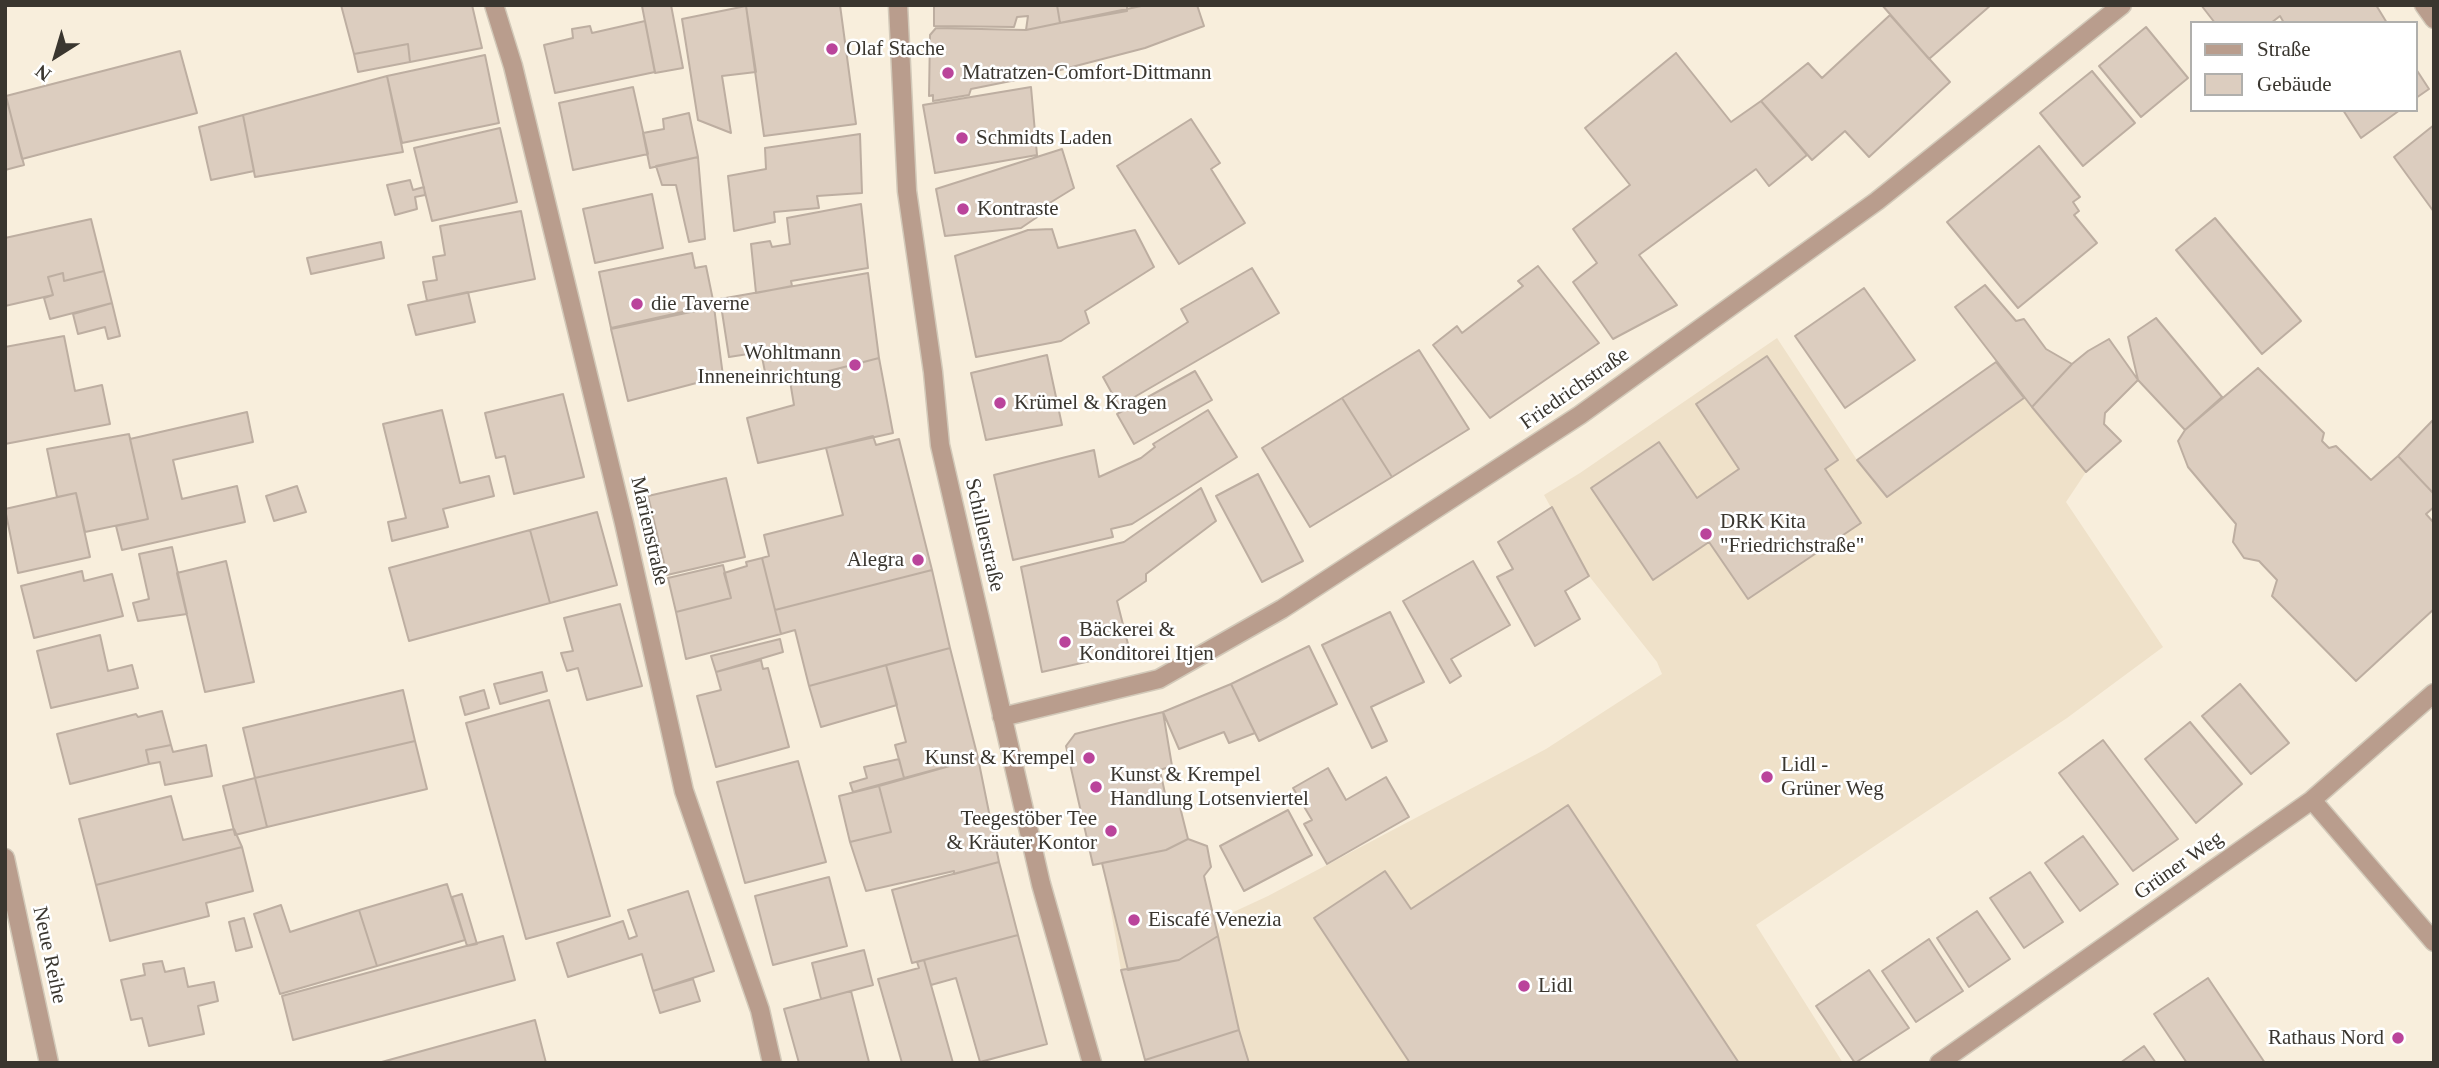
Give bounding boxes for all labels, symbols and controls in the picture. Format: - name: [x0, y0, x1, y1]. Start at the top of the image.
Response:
- north arrow: [21, 21, 91, 91]
- legend: [2190, 21, 2418, 112]
- place label: Olaf Stache: [846, 36, 945, 62]
- text: Straße: [2257, 37, 2311, 61]
- marker: Olaf Stache: [824, 41, 840, 57]
- place label: Matratzen-Comfort-Dittmann: [962, 60, 1212, 86]
- text: N: [31, 61, 55, 86]
- marker: Matratzen-Comfort-Dittmann: [940, 65, 956, 81]
- text: Gebäude: [2257, 72, 2332, 96]
- place label: Schmidts Laden: [976, 125, 1112, 151]
- marker: Schmidts Laden: [954, 130, 970, 146]
- place label: Kontraste: [977, 196, 1059, 222]
- marker: Kontraste: [955, 201, 971, 217]
- place label: die Taverne: [651, 291, 749, 317]
- marker: die Taverne: [629, 296, 645, 312]
- place label: Wohltmann Inneneinrichtung: [698, 340, 841, 390]
- street label: Friedrichstraße: [1516, 342, 1634, 436]
- marker: Wohltmann Inneneinrichtung: [847, 357, 863, 373]
- place label: Krümel & Kragen: [1014, 390, 1167, 416]
- marker: Krümel & Kragen: [992, 395, 1008, 411]
- street label: Marienstraße: [624, 474, 674, 588]
- street label: Schillerstraße: [959, 476, 1009, 594]
- place label: DRK Kita "Friedrichstraße": [1720, 509, 1864, 559]
- marker: DRK Kita "Friedrichstraße": [1698, 526, 1714, 542]
- place label: Alegra: [847, 547, 904, 573]
- marker: Alegra: [910, 552, 926, 568]
- place label: Bäckerei & Konditorei Itjen: [1079, 617, 1214, 667]
- marker: Bäckerei & Konditorei Itjen: [1057, 634, 1073, 650]
- place label: Kunst & Krempel: [925, 745, 1075, 771]
- marker: Kunst & Krempel: [1081, 750, 1097, 766]
- place label: Lidl - Grüner Weg: [1781, 752, 1884, 802]
- place label: Kunst & Krempel Handlung Lotsenviertel: [1110, 762, 1309, 812]
- marker: Lidl - Grüner Weg: [1759, 769, 1775, 785]
- marker: Kunst & Krempel Handlung Lotsenviertel: [1088, 779, 1104, 795]
- place label: Teegestöber Tee & Kräuter Kontor: [947, 806, 1097, 856]
- marker: Teegestöber Tee & Kräuter Kontor: [1103, 823, 1119, 839]
- street label: Grüner Weg: [2130, 826, 2228, 906]
- street label: Neue Reihe: [26, 904, 72, 1006]
- place label: Eiscafé Venezia: [1148, 907, 1281, 933]
- marker: Eiscafé Venezia: [1126, 912, 1142, 928]
- place label: Lidl: [1538, 973, 1573, 999]
- marker: Lidl: [1516, 978, 1532, 994]
- place label: Rathaus Nord: [2268, 1025, 2384, 1051]
- marker: Rathaus Nord: [2390, 1030, 2406, 1046]

